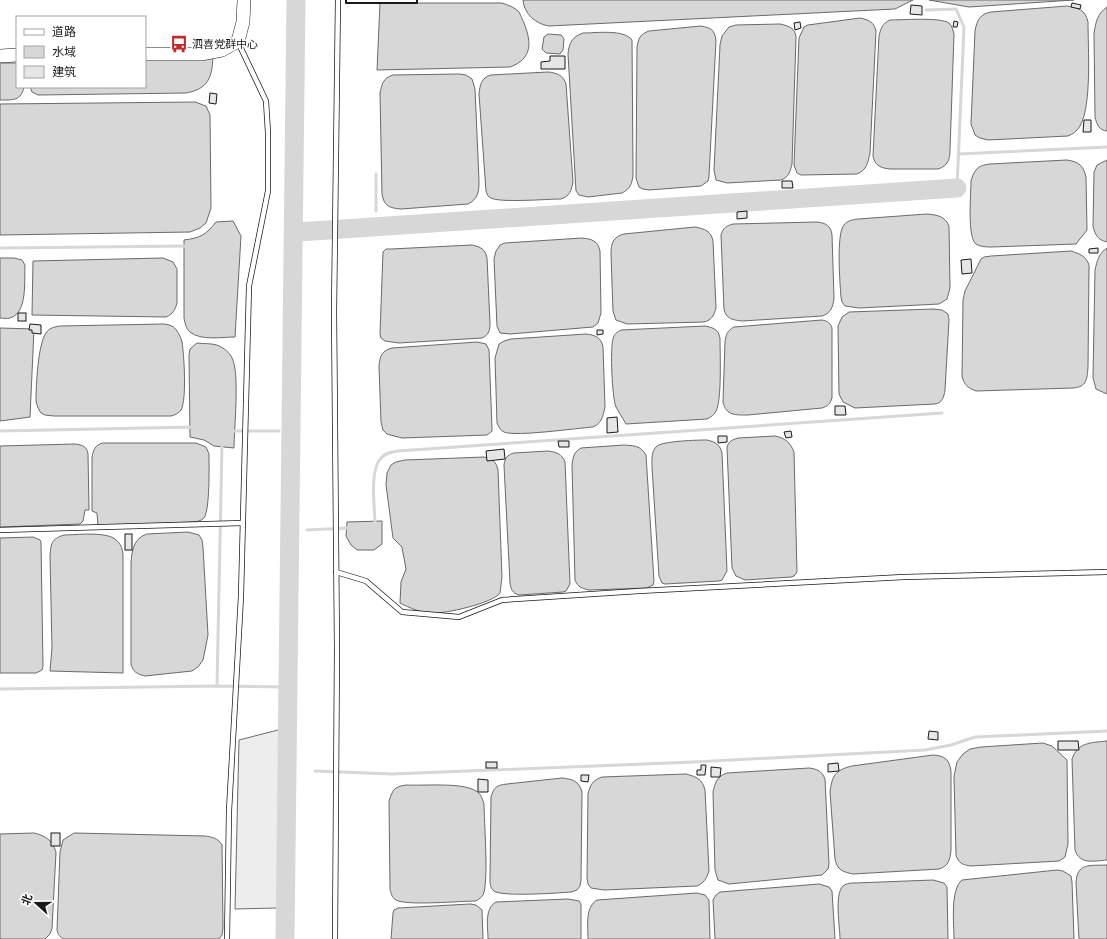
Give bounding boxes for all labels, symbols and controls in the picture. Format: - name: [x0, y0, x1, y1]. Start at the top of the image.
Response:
- legend: [16, 16, 146, 88]
- text: 道路: [52, 25, 76, 38]
- bus stop icon: 泗喜党群中心: [169, 34, 189, 54]
- place label: 泗喜党群中心: [192, 38, 258, 50]
- text: 水域: [52, 45, 76, 58]
- text: 建筑: [52, 65, 76, 78]
- north arrow: [16, 883, 56, 923]
- text: 北: [19, 892, 34, 907]

